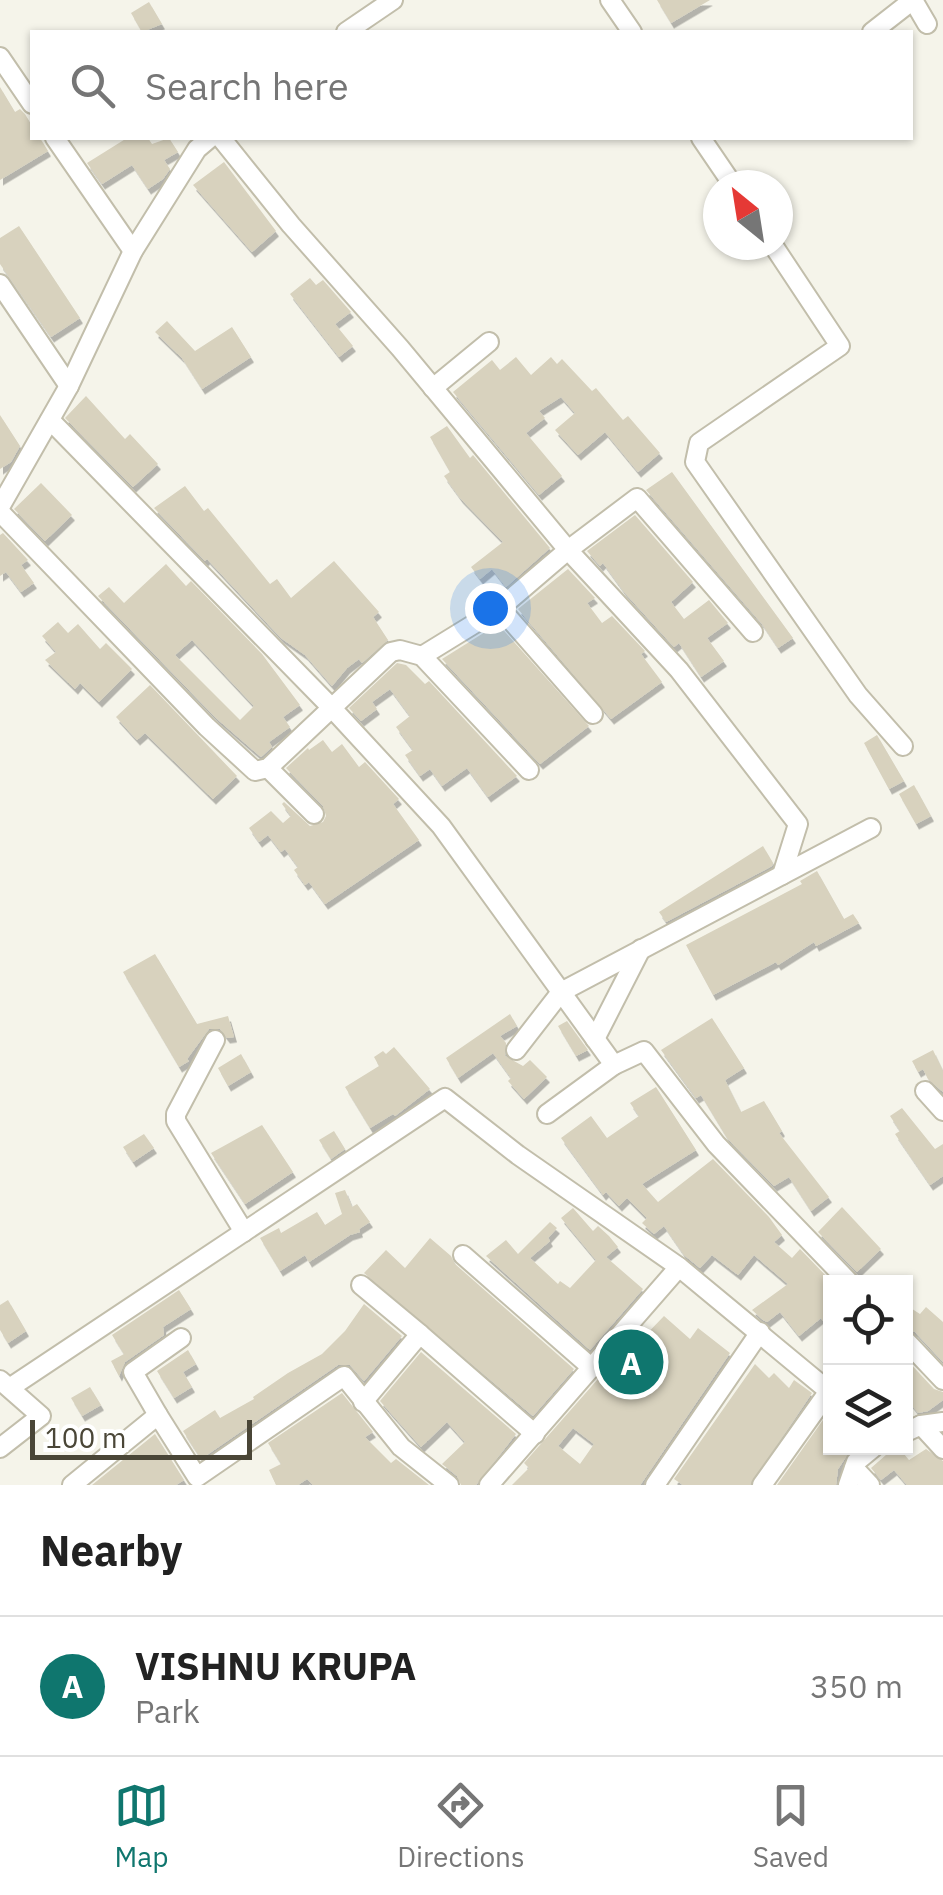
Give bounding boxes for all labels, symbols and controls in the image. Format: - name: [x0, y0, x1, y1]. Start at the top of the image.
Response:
- search box: [30, 30, 913, 140]
- icon: search: [65, 58, 120, 113]
- text: Search here: [145, 61, 349, 110]
- north arrow: [703, 170, 793, 260]
- your location: [465, 583, 516, 634]
- map controls: [823, 1275, 913, 1455]
- button: locate: [823, 1275, 913, 1365]
- pin: A: [598, 1324, 664, 1400]
- button: layers: [823, 1365, 913, 1455]
- scale bar: [30, 1415, 252, 1460]
- text: 100 m: [45, 1419, 126, 1456]
- text: Nearby: [40, 1523, 182, 1578]
- text: VISHNU KRUPA: [135, 1641, 416, 1690]
- text: A: [62, 1665, 83, 1707]
- text: 350 m: [810, 1665, 903, 1707]
- text: Park: [135, 1690, 200, 1732]
- tab: Map: [114, 1778, 169, 1875]
- tab: Directions: [397, 1778, 525, 1875]
- tab: Saved: [753, 1778, 829, 1875]

